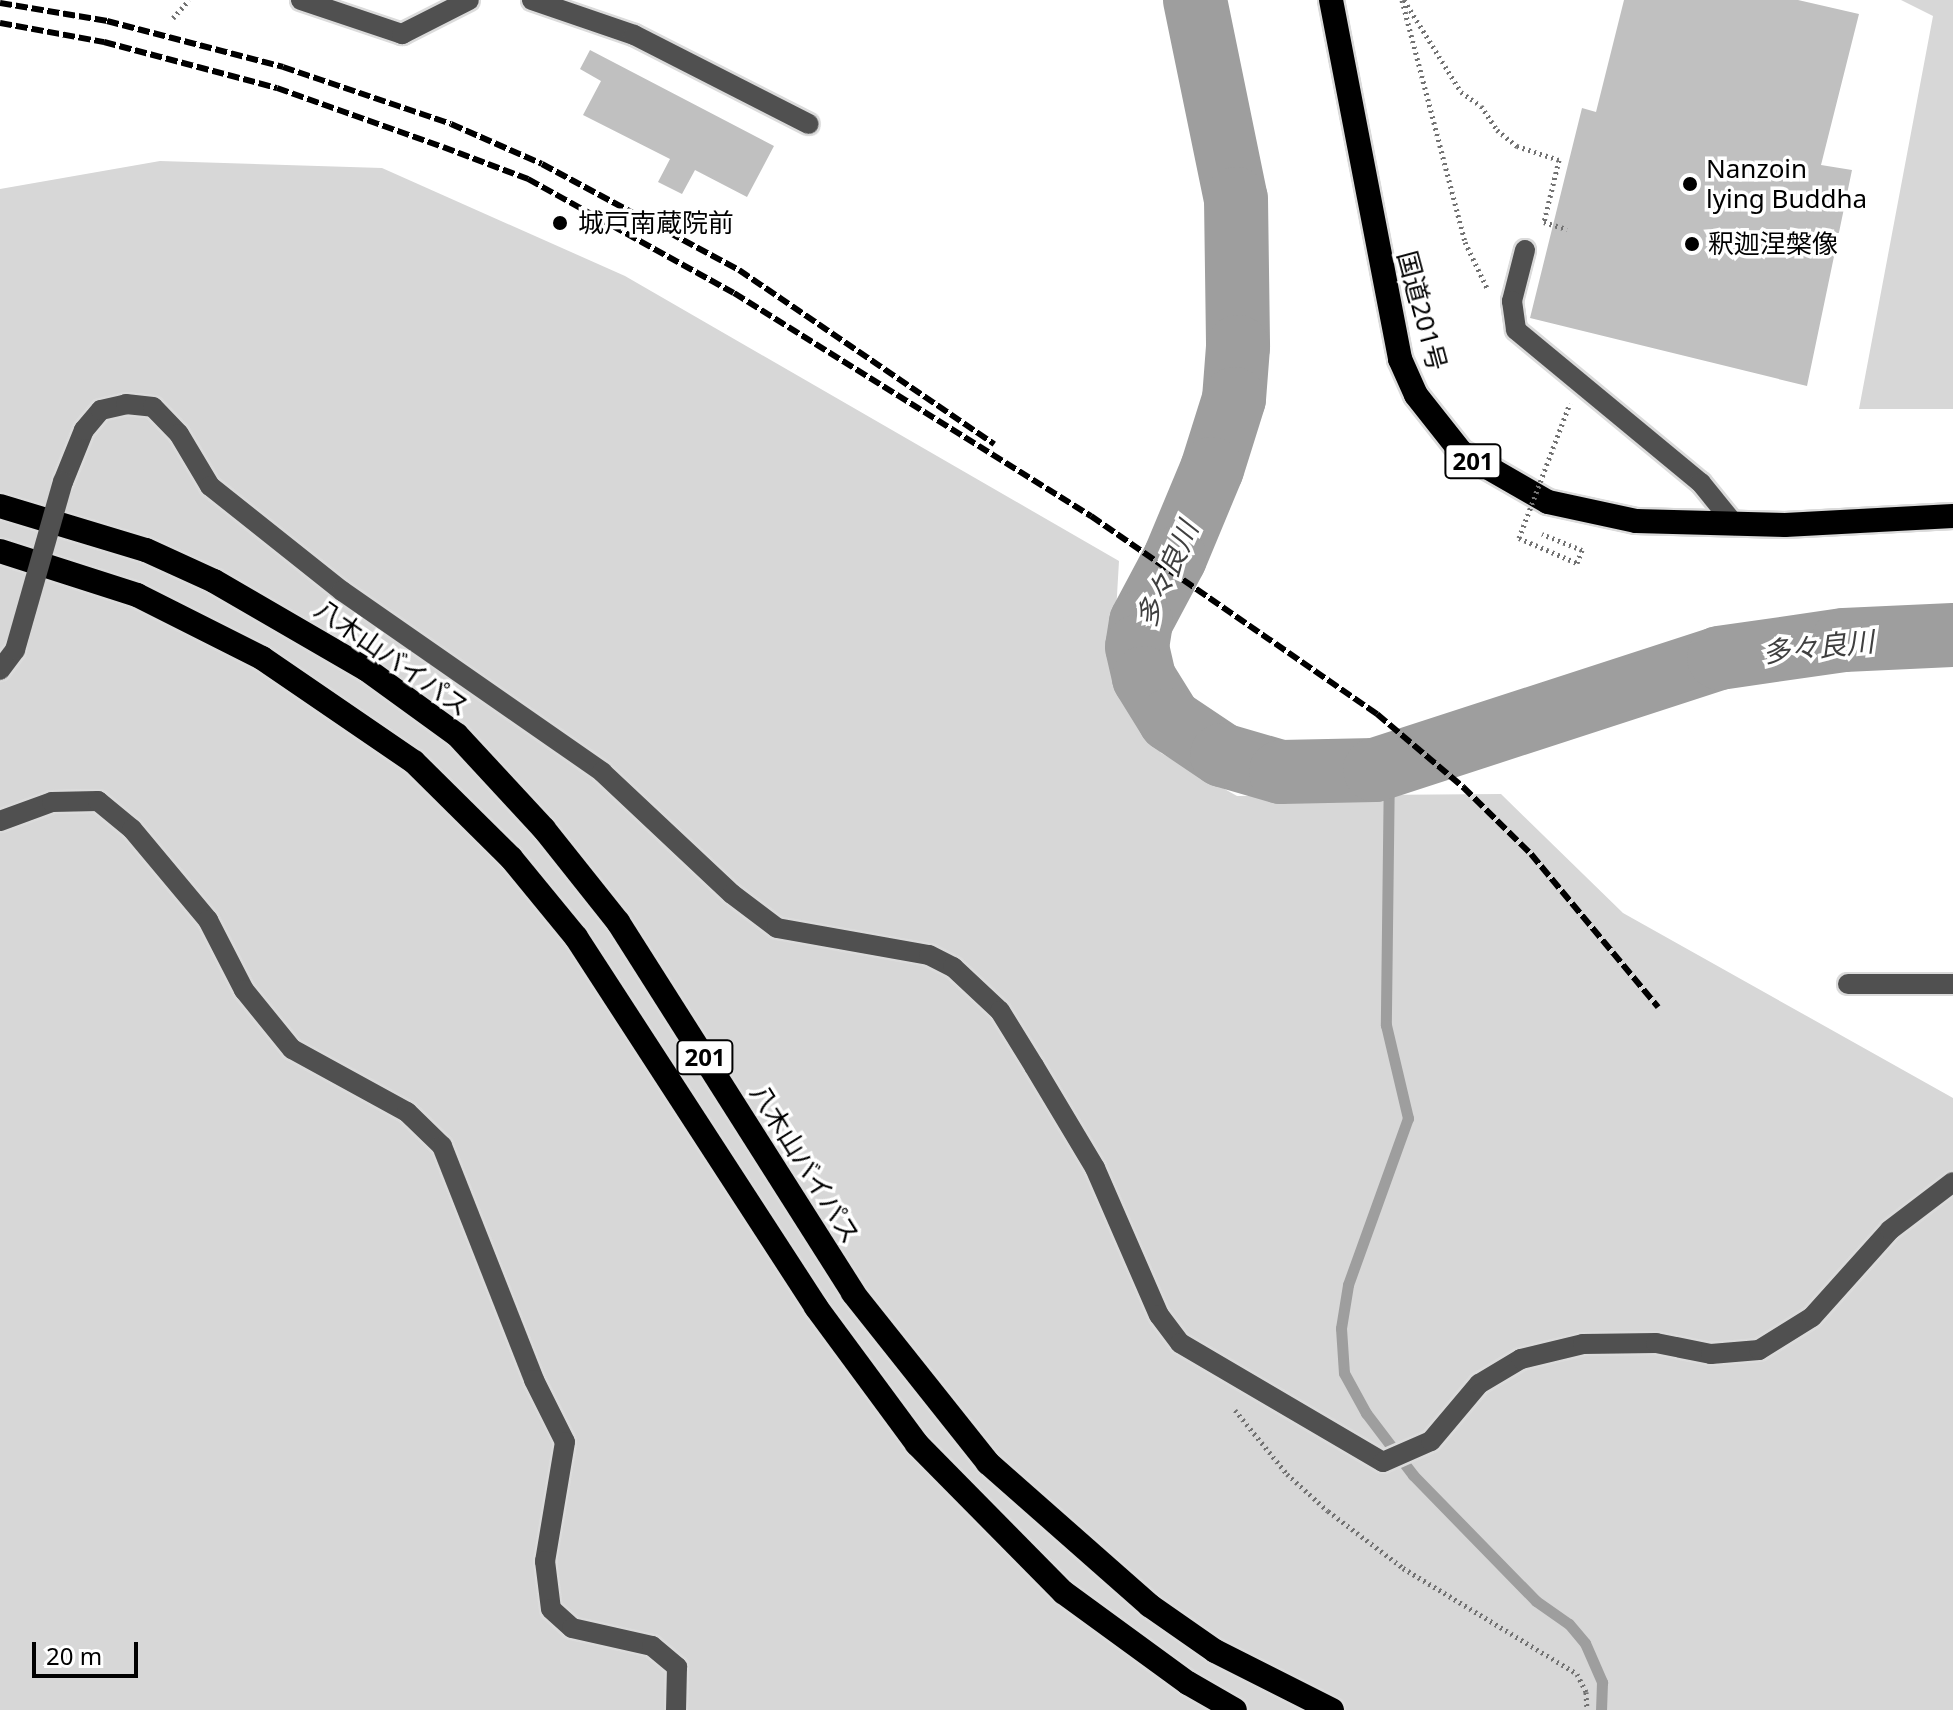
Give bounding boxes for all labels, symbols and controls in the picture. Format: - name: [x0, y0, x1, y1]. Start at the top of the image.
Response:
- place label: Nanzoin lying Buddha: [1706, 153, 1867, 214]
- marker: Nanzoin lying Buddha: [1681, 175, 1699, 193]
- place label: 城戸南蔵院前: [578, 207, 734, 239]
- marker: 城戸南蔵院前: [549, 212, 571, 234]
- place label: 釈迦涅槃像: [1708, 228, 1838, 260]
- marker: 釈迦涅槃像: [1683, 235, 1701, 253]
- street label: 国道201号: [1391, 248, 1453, 374]
- road number: 201: [1443, 441, 1503, 481]
- water label: 多々良川: [1128, 516, 1204, 632]
- street label: 八木山バイパス: [309, 593, 475, 723]
- water label: 多々良川: [1761, 623, 1875, 669]
- road number: 201: [675, 1037, 735, 1077]
- street label: 八木山バイパス: [744, 1079, 866, 1249]
- scale bar: [36, 1626, 142, 1676]
- text: 20 m: [46, 1639, 102, 1672]

